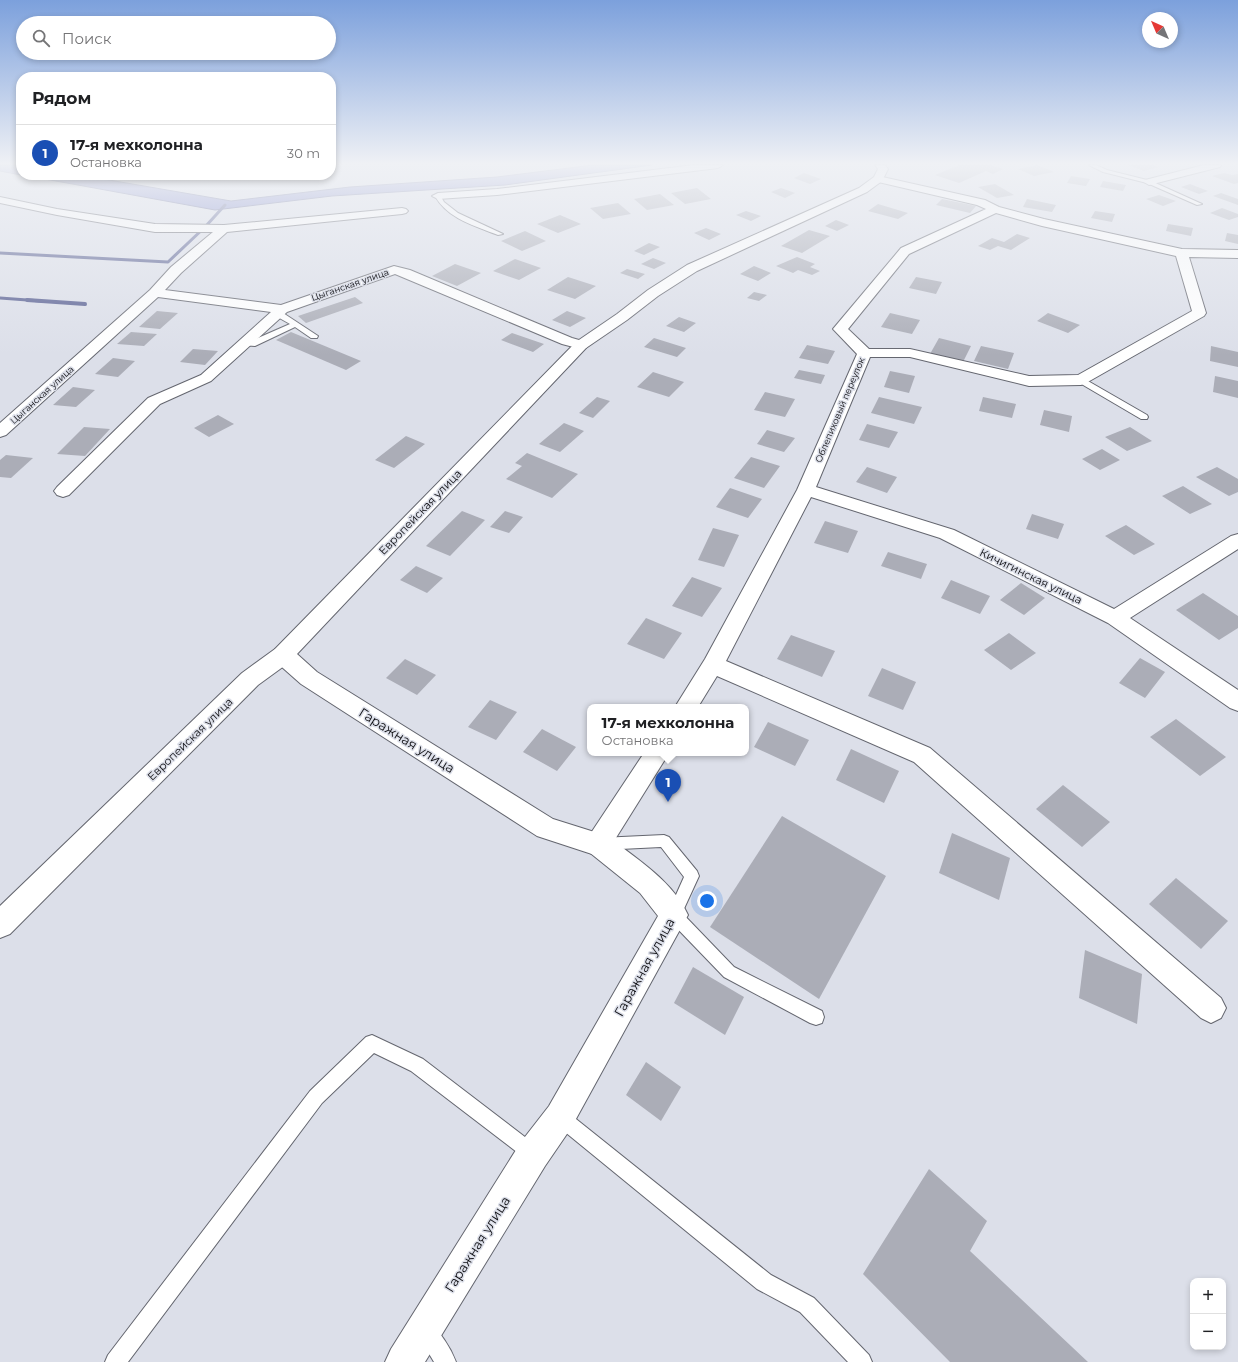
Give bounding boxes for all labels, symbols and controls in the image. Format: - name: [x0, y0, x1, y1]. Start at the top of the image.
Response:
- north arrow: [1142, 12, 1178, 48]
- search box: [16, 16, 336, 60]
- icon: search: [30, 27, 52, 49]
- text: Поиск: [62, 29, 111, 48]
- text: Рядом: [32, 88, 91, 108]
- text: 17-я мехколонна: [70, 135, 203, 154]
- text: 1: [42, 145, 48, 161]
- text: 30 m: [287, 145, 320, 161]
- text: Остановка: [70, 154, 142, 170]
- street label: Цыганская улица: [310, 266, 390, 303]
- street label: Облепиховый переулок: [812, 355, 867, 464]
- street label: Цыганская улица: [8, 363, 76, 426]
- street label: Европейская улица: [376, 466, 464, 558]
- street label: Кичигинская улица: [977, 545, 1085, 607]
- street label: Европейская улица: [144, 695, 236, 783]
- street label: Гаражная улица: [356, 704, 458, 776]
- popup: [587, 704, 749, 756]
- text: 17-я мехколонна: [602, 713, 734, 732]
- text: Остановка: [602, 732, 674, 748]
- pin: 1: [655, 769, 681, 802]
- your location: [697, 891, 717, 911]
- street label: Гаражная улица: [610, 915, 678, 1019]
- street label: Гаражная улица: [441, 1193, 513, 1295]
- map controls: [1190, 1278, 1226, 1350]
- button: +: [1190, 1278, 1226, 1314]
- button: −: [1190, 1314, 1226, 1350]

